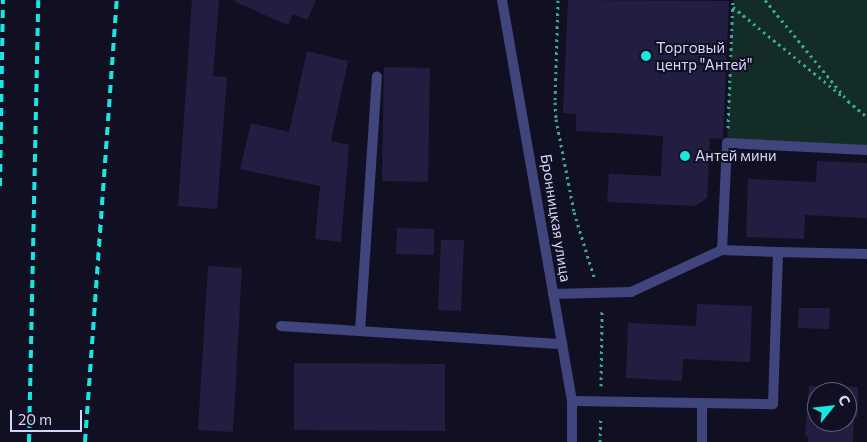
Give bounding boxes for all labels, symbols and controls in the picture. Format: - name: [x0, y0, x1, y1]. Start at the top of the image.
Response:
- place label: Торговый центр "Антей": [656, 38, 753, 73]
- marker: Торговый центр "Антей": [640, 50, 652, 62]
- place label: Антей мини: [695, 147, 777, 165]
- marker: Антей мини: [679, 150, 691, 162]
- street label: Бронницкая улица: [537, 153, 575, 283]
- north arrow: [807, 382, 857, 432]
- text: С: [835, 392, 854, 408]
- scale bar: [12, 400, 85, 432]
- text: 20 m: [18, 410, 52, 428]

